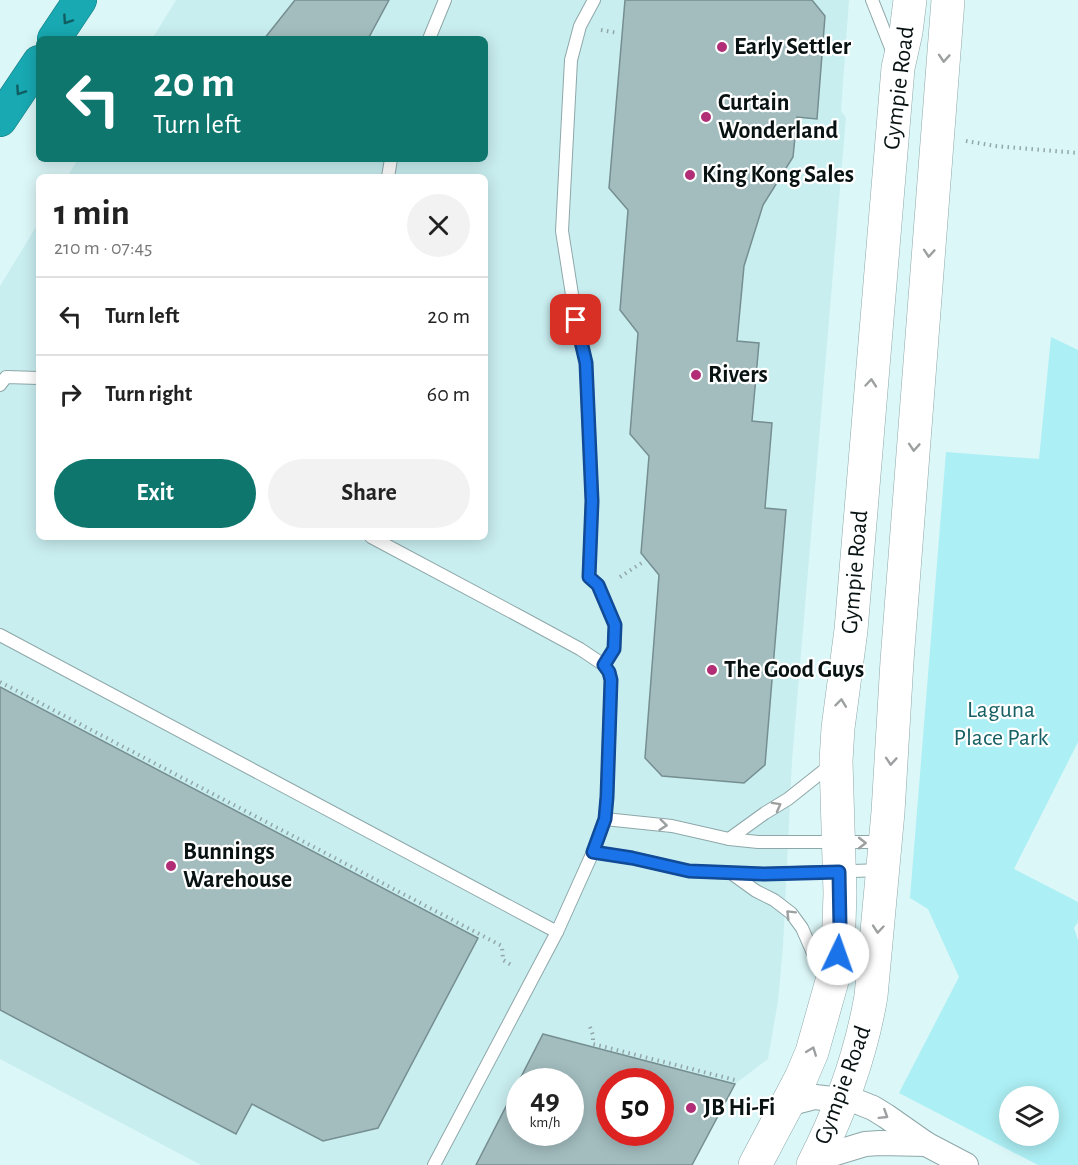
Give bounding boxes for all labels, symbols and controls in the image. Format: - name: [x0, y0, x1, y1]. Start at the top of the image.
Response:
- one-way arrow: [64, 13, 75, 24]
- street label: Gympie Road: [880, 25, 918, 151]
- place label: Early Settler: [734, 35, 852, 59]
- marker: Early Settler: [715, 40, 729, 54]
- one-way arrow: [938, 54, 951, 63]
- icon: left: [54, 60, 132, 138]
- text: 20 m: [153, 62, 235, 104]
- one-way arrow: [15, 85, 27, 95]
- place label: Curtain Wonderland: [718, 91, 838, 143]
- marker: Curtain Wonderland: [699, 110, 713, 124]
- text: Turn left: [153, 111, 241, 138]
- place label: King Kong Sales: [702, 163, 854, 187]
- marker: King Kong Sales: [683, 168, 697, 182]
- button: close: [407, 194, 470, 257]
- text: 1 min: [54, 195, 130, 231]
- text: 210 m · 07:45: [54, 238, 152, 258]
- one-way arrow: [923, 248, 936, 257]
- pin: [550, 294, 601, 345]
- icon: left: [54, 300, 87, 333]
- icon: arrive: [559, 303, 592, 336]
- text: Turn left: [105, 305, 179, 327]
- text: 20 m: [427, 305, 470, 327]
- place label: Rivers: [708, 363, 768, 387]
- marker: Rivers: [689, 368, 703, 382]
- icon: right: [54, 378, 87, 411]
- one-way arrow: [865, 378, 878, 387]
- text: Turn right: [105, 383, 192, 405]
- text: 60 m: [427, 383, 470, 405]
- one-way arrow: [908, 443, 921, 452]
- button: Exit: [54, 459, 256, 528]
- button: Share: [268, 459, 470, 528]
- street label: Gympie Road: [838, 509, 872, 635]
- place label: The Good Guys: [724, 658, 864, 682]
- marker: The Good Guys: [705, 663, 719, 677]
- one-way arrow: [835, 698, 847, 707]
- park label: Laguna Place Park: [953, 698, 1049, 750]
- one-way arrow: [885, 757, 898, 766]
- one-way arrow: [771, 802, 781, 813]
- one-way arrow: [658, 818, 668, 831]
- one-way arrow: [857, 837, 866, 849]
- place label: Bunnings Warehouse: [183, 840, 292, 892]
- marker: Bunnings Warehouse: [164, 859, 178, 873]
- one-way arrow: [786, 910, 797, 921]
- position arrow: [806, 922, 870, 986]
- one-way arrow: [872, 924, 885, 933]
- street label: Gympie Road: [810, 1023, 876, 1147]
- one-way arrow: [805, 1046, 817, 1057]
- speed limit sign: 50: [596, 1068, 674, 1146]
- text: 49: [530, 1085, 560, 1115]
- map controls: [999, 1086, 1059, 1146]
- button: layers: [999, 1086, 1059, 1146]
- place label: JB Hi-Fi: [703, 1096, 775, 1120]
- marker: JB Hi-Fi: [684, 1101, 698, 1115]
- one-way arrow: [878, 1107, 888, 1119]
- text: km/h: [530, 1115, 560, 1130]

